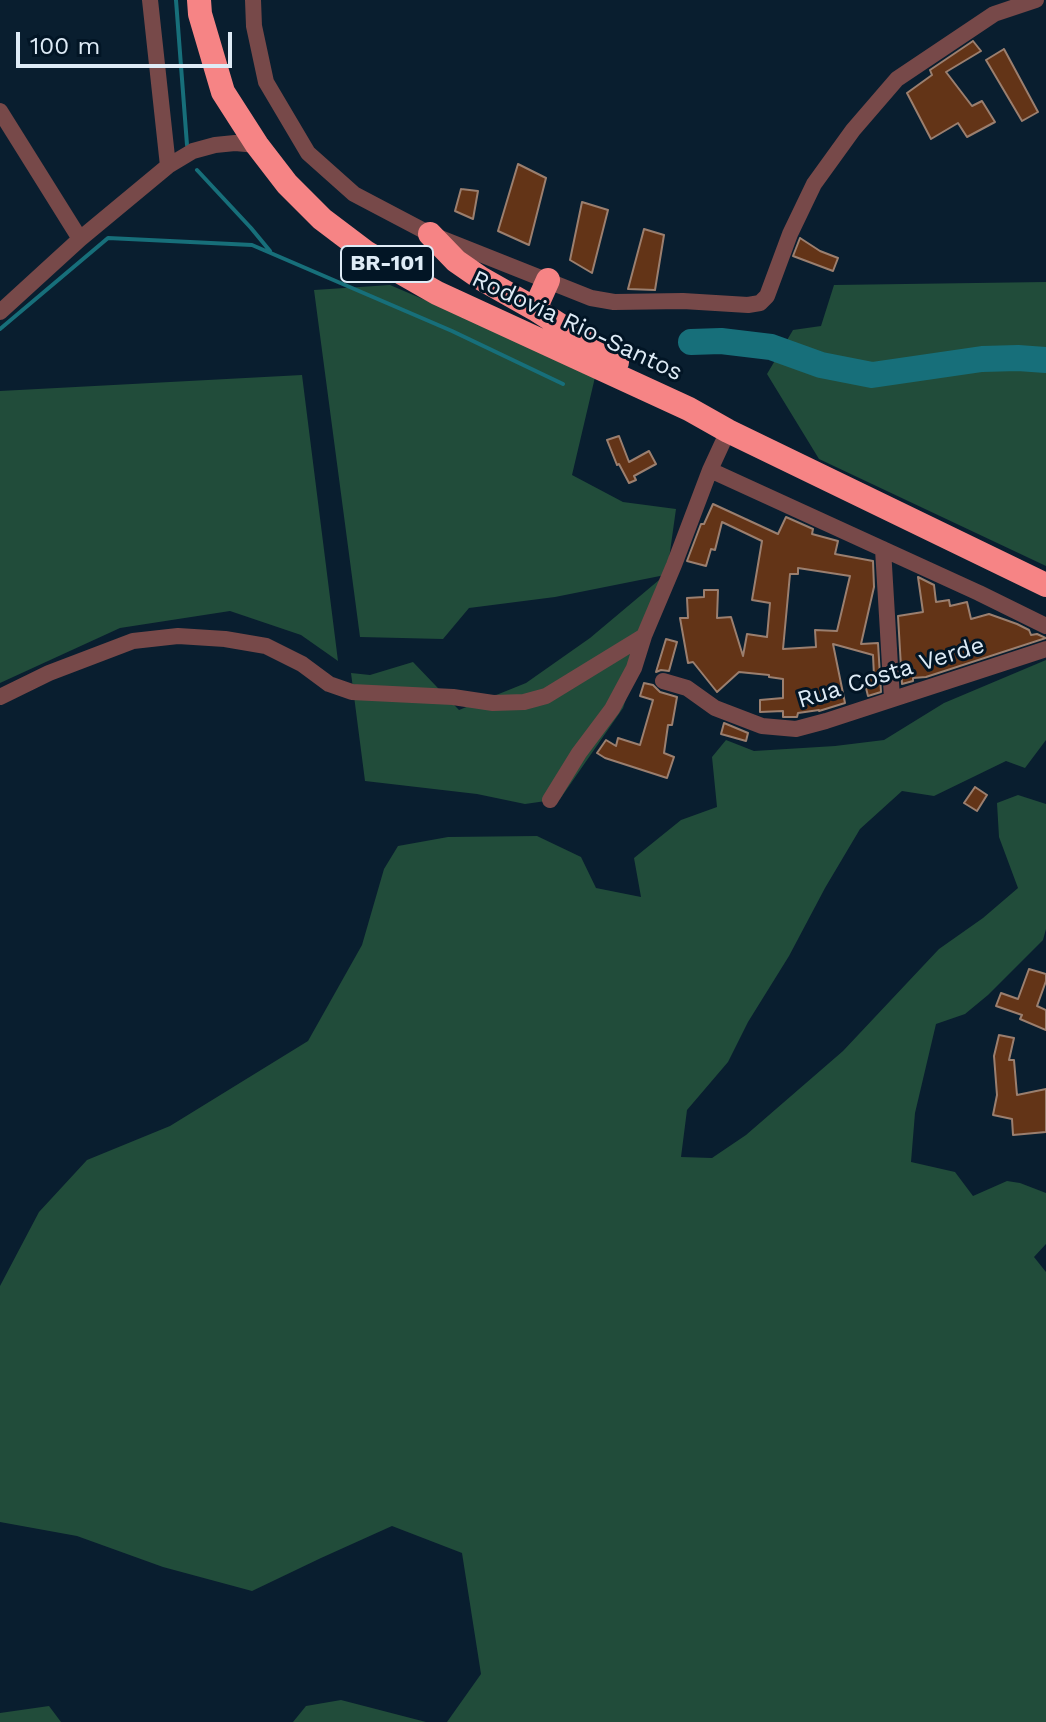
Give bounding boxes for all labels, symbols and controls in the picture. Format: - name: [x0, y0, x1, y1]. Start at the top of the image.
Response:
- scale bar: [20, 16, 236, 66]
- text: 100 m: [30, 32, 100, 60]
- road number: BR-101: [341, 246, 433, 282]
- street label: Rodovia Rio-Santos: [467, 265, 687, 387]
- street label: Rua Costa Verde: [794, 631, 988, 715]

